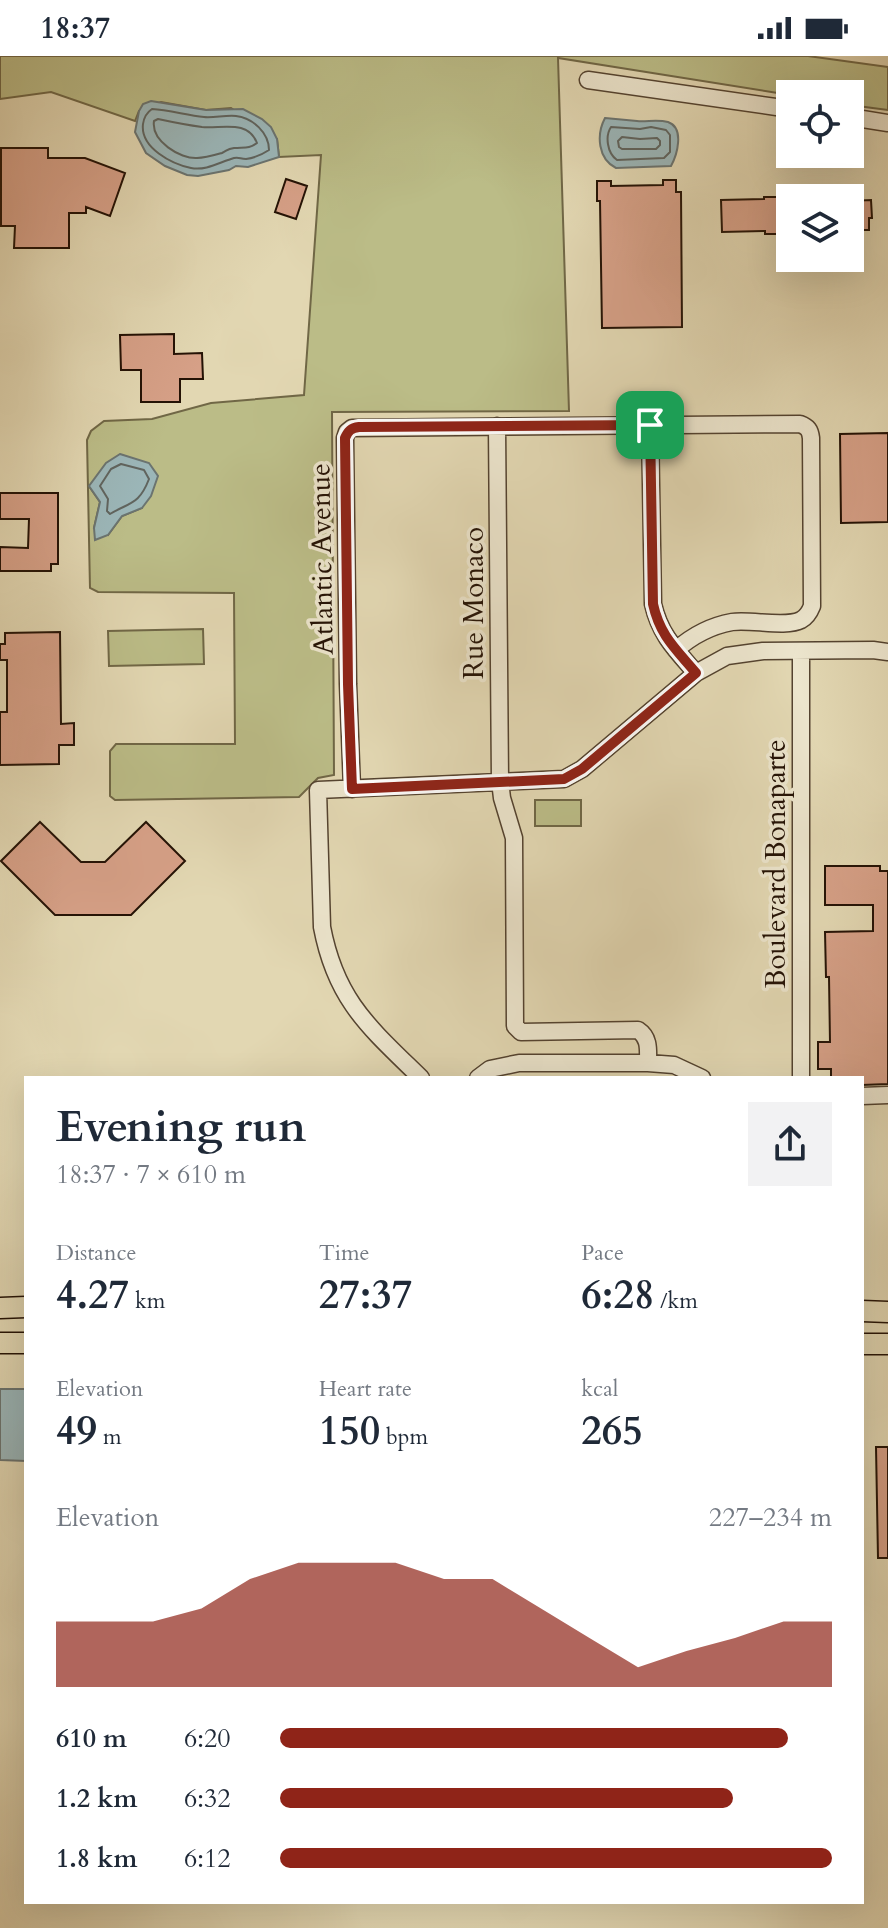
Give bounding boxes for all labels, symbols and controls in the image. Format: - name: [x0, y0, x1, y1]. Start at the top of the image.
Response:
- text: 18:37: [40, 8, 110, 49]
- map controls: [776, 80, 864, 272]
- button: locate: [776, 80, 864, 168]
- button: layers: [776, 184, 864, 272]
- pin: [616, 391, 684, 459]
- icon: arrive: [628, 403, 672, 447]
- street label: Atlantic Avenue: [301, 463, 343, 655]
- street label: Rue Monaco: [455, 527, 493, 679]
- street label: Boulevard Bonaparte: [757, 739, 795, 989]
- text: Evening run: [56, 1097, 306, 1157]
- button: share: [748, 1102, 832, 1186]
- text: 18:37 · 7 × 610 m: [56, 1157, 246, 1192]
- text: Distance: [56, 1238, 136, 1268]
- text: Time: [319, 1238, 370, 1268]
- text: Pace: [581, 1238, 624, 1268]
- text: 4.27: [56, 1268, 129, 1323]
- text: 27:37: [319, 1268, 412, 1323]
- text: 6:28: [581, 1268, 654, 1323]
- text: km: [129, 1286, 165, 1316]
- text: /km: [654, 1286, 698, 1316]
- text: Elevation: [56, 1374, 143, 1404]
- text: Heart rate: [319, 1374, 412, 1404]
- text: kcal: [581, 1374, 618, 1404]
- text: 49: [56, 1404, 97, 1459]
- text: 150: [319, 1404, 380, 1459]
- text: 265: [581, 1404, 643, 1459]
- text: m: [97, 1422, 122, 1452]
- text: bpm: [380, 1422, 428, 1452]
- text: Elevation: [56, 1500, 159, 1535]
- text: 227–234 m: [709, 1500, 832, 1535]
- text: 610 m: [56, 1721, 127, 1756]
- text: 6:20: [184, 1721, 231, 1756]
- text: 1.2 km: [56, 1781, 137, 1816]
- text: 6:32: [184, 1781, 231, 1816]
- text: 1.8 km: [56, 1841, 137, 1876]
- text: 6:12: [184, 1841, 231, 1876]

